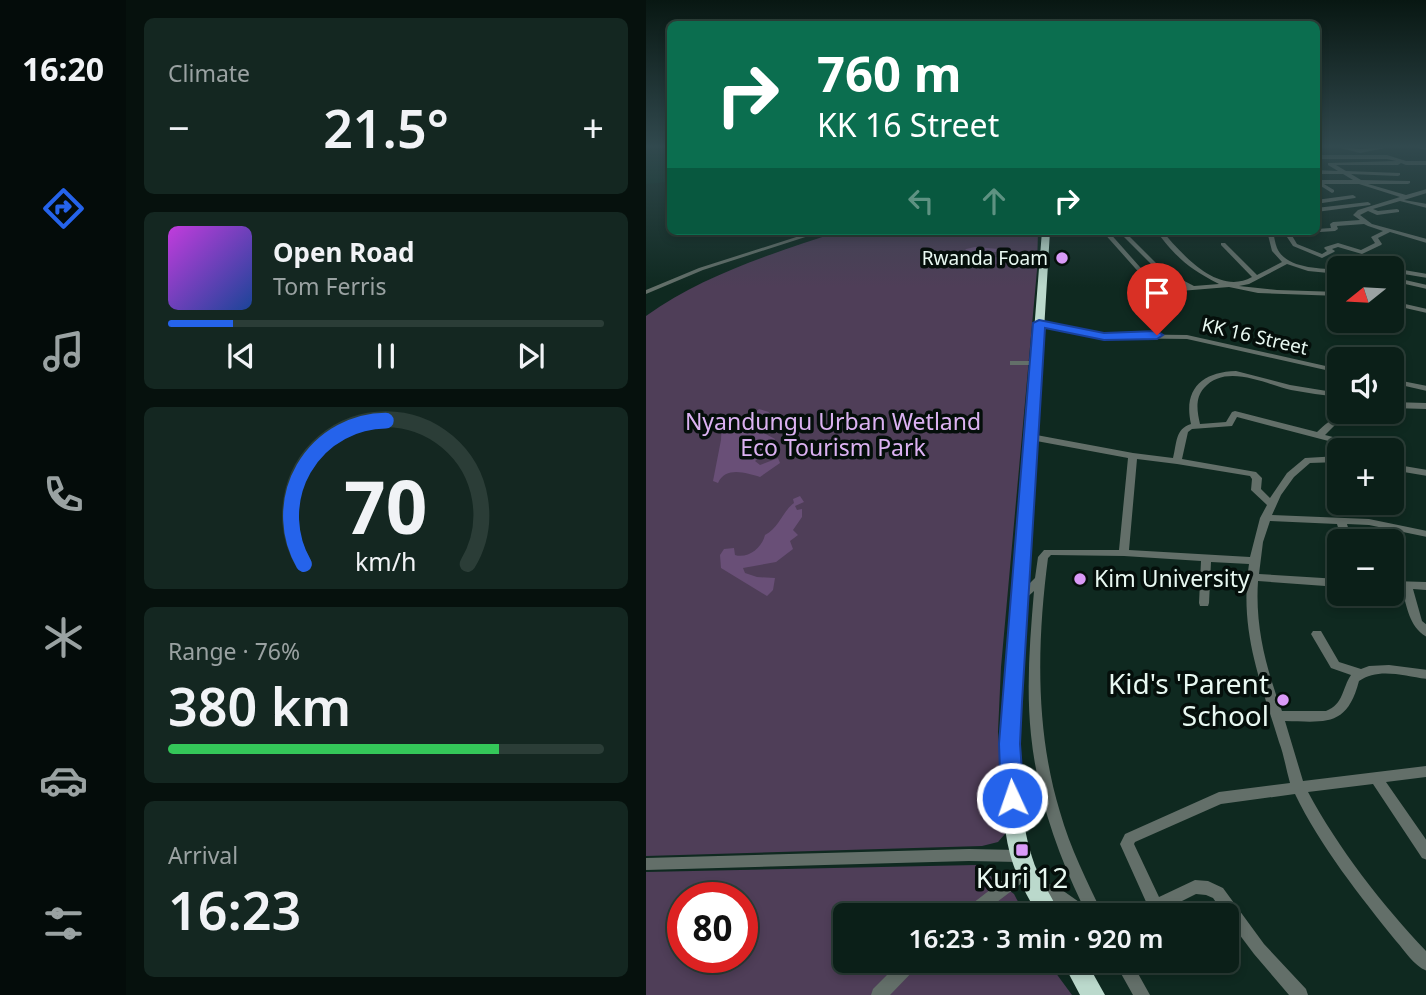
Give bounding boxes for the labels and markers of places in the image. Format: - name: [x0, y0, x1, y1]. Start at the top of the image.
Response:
- place label: Rwanda Foam: [922, 245, 1048, 271]
- marker: Rwanda Foam: [1054, 250, 1070, 266]
- pin: [1127, 263, 1187, 335]
- place label: Kim University: [1094, 562, 1250, 594]
- marker: Kim University: [1072, 571, 1088, 587]
- place label: Kid's 'Parent School: [1108, 664, 1269, 734]
- marker: Kid's 'Parent School: [1275, 692, 1291, 708]
- marker: Kuri 12: [1014, 842, 1030, 858]
- place label: Kuri 12: [976, 858, 1068, 896]

